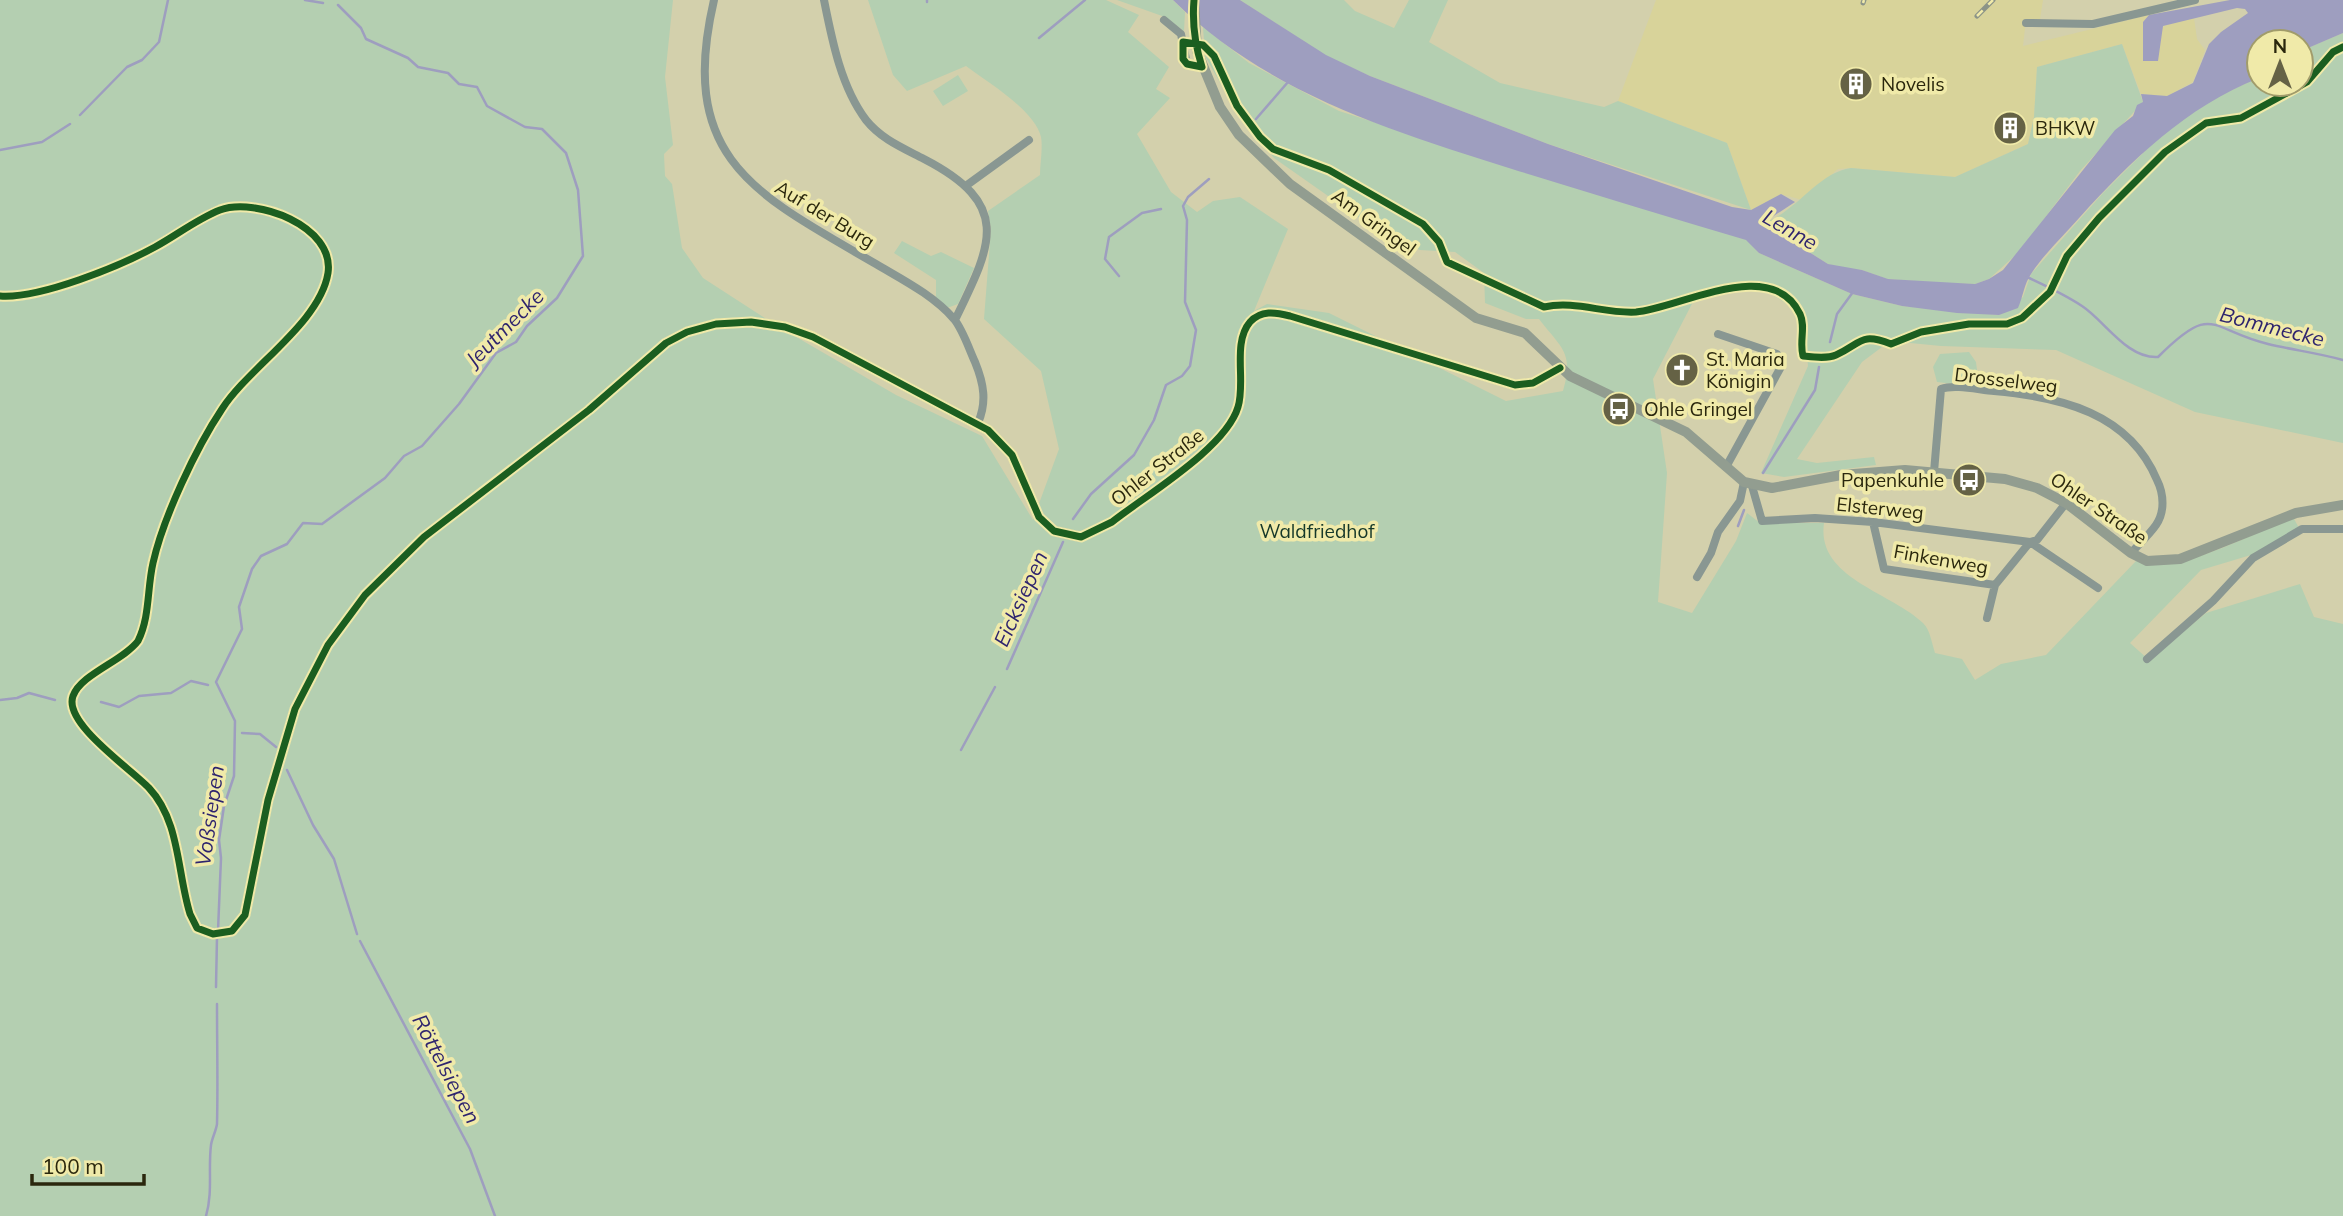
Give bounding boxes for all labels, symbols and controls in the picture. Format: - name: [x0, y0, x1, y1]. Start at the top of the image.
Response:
- north arrow: [2245, 28, 2315, 98]
- text: N: [2273, 34, 2287, 58]
- building icon: Novelis: [1837, 65, 1875, 103]
- place label: Novelis: [1881, 72, 1945, 96]
- building icon: BHKW: [1991, 109, 2029, 147]
- place label: BHKW: [2035, 116, 2095, 140]
- street label: Auf der Burg: [771, 175, 879, 253]
- street label: Am Gringel: [1327, 183, 1421, 261]
- water label: Lenne: [1759, 203, 1822, 255]
- water label: Jeutmecke: [458, 283, 549, 373]
- water label: Bommecke: [2217, 300, 2327, 352]
- place label: St. Maria Königin: [1706, 347, 1785, 393]
- church icon: St. Maria Königin: [1663, 351, 1701, 389]
- street label: Drosselweg: [1953, 362, 2059, 398]
- bus stop icon: Ohle Gringel: [1600, 390, 1638, 428]
- place label: Ohle Gringel: [1644, 397, 1752, 421]
- street label: Ohler Straße: [1106, 423, 1208, 511]
- bus stop icon: Papenkuhle: [1950, 461, 1988, 499]
- street label: Ohler Straße: [2046, 467, 2152, 549]
- place label: Papenkuhle: [1841, 468, 1944, 492]
- street label: Elsterweg: [1835, 491, 1925, 525]
- park label: Waldfriedhof: [1259, 519, 1375, 543]
- street label: Finkenweg: [1892, 539, 1990, 579]
- water label: Eicksiepen: [988, 547, 1053, 650]
- water label: Voßsiepen: [189, 764, 229, 868]
- water label: Röttelsiepen: [407, 1009, 487, 1128]
- scale bar: [32, 1142, 144, 1186]
- text: 100 m: [42, 1153, 104, 1179]

